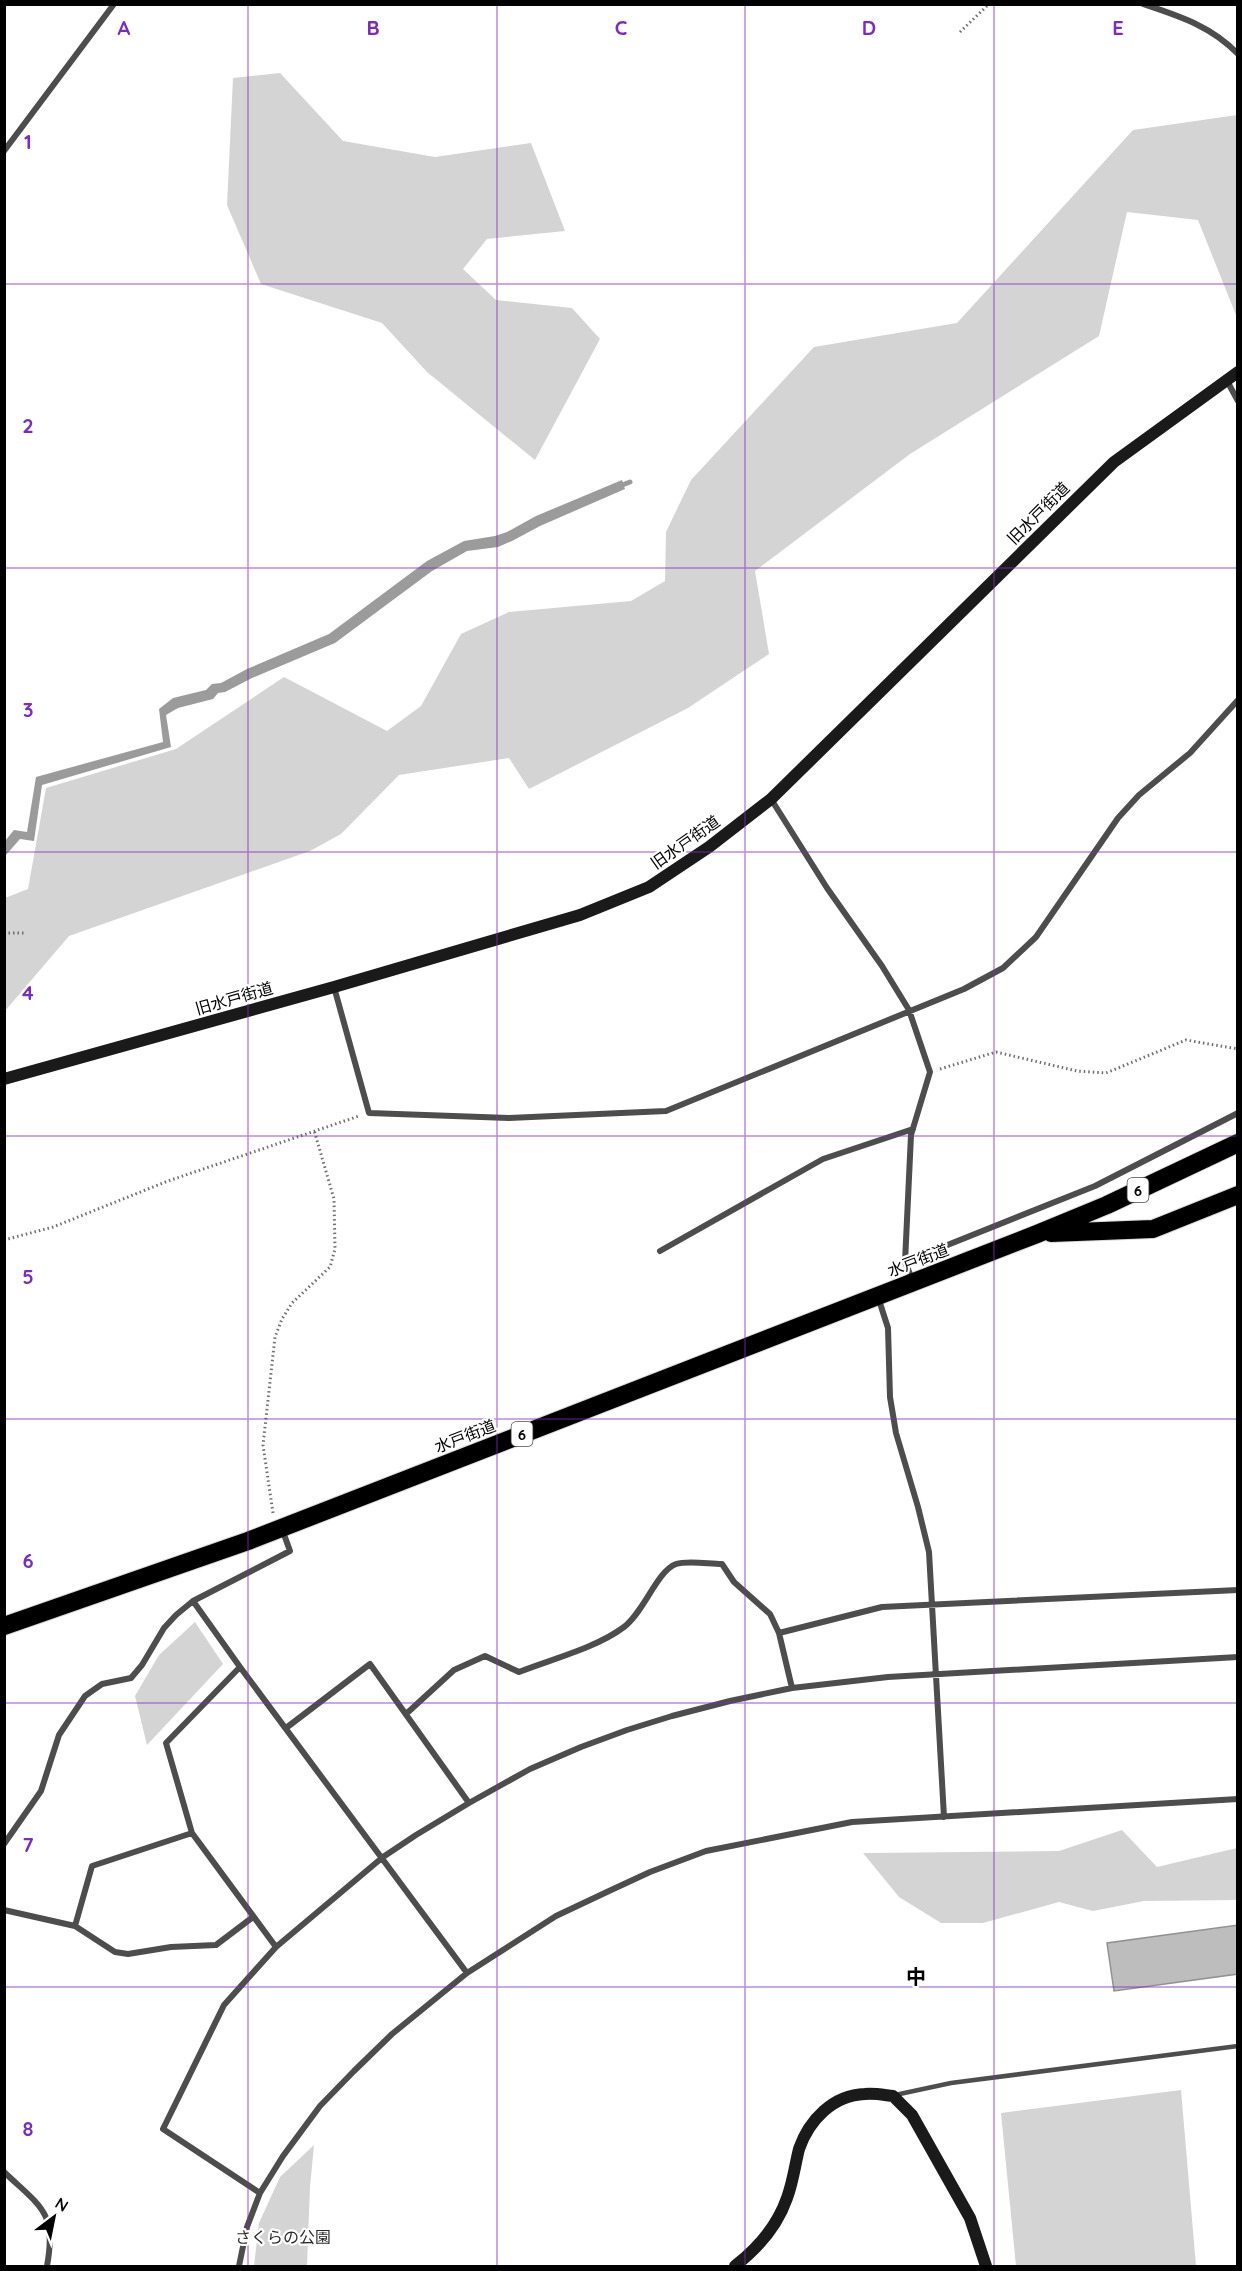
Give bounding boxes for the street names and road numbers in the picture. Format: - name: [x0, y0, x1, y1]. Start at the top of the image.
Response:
- street label: 旧水戸街道: [1003, 478, 1073, 548]
- street label: 旧水戸街道: [646, 811, 724, 873]
- street label: 旧水戸街道: [193, 977, 275, 1019]
- road number: 6: [1128, 1178, 1148, 1202]
- street label: 水戸街道: [885, 1239, 951, 1281]
- street label: 水戸街道: [432, 1415, 498, 1457]
- road number: 6: [512, 1422, 532, 1446]

